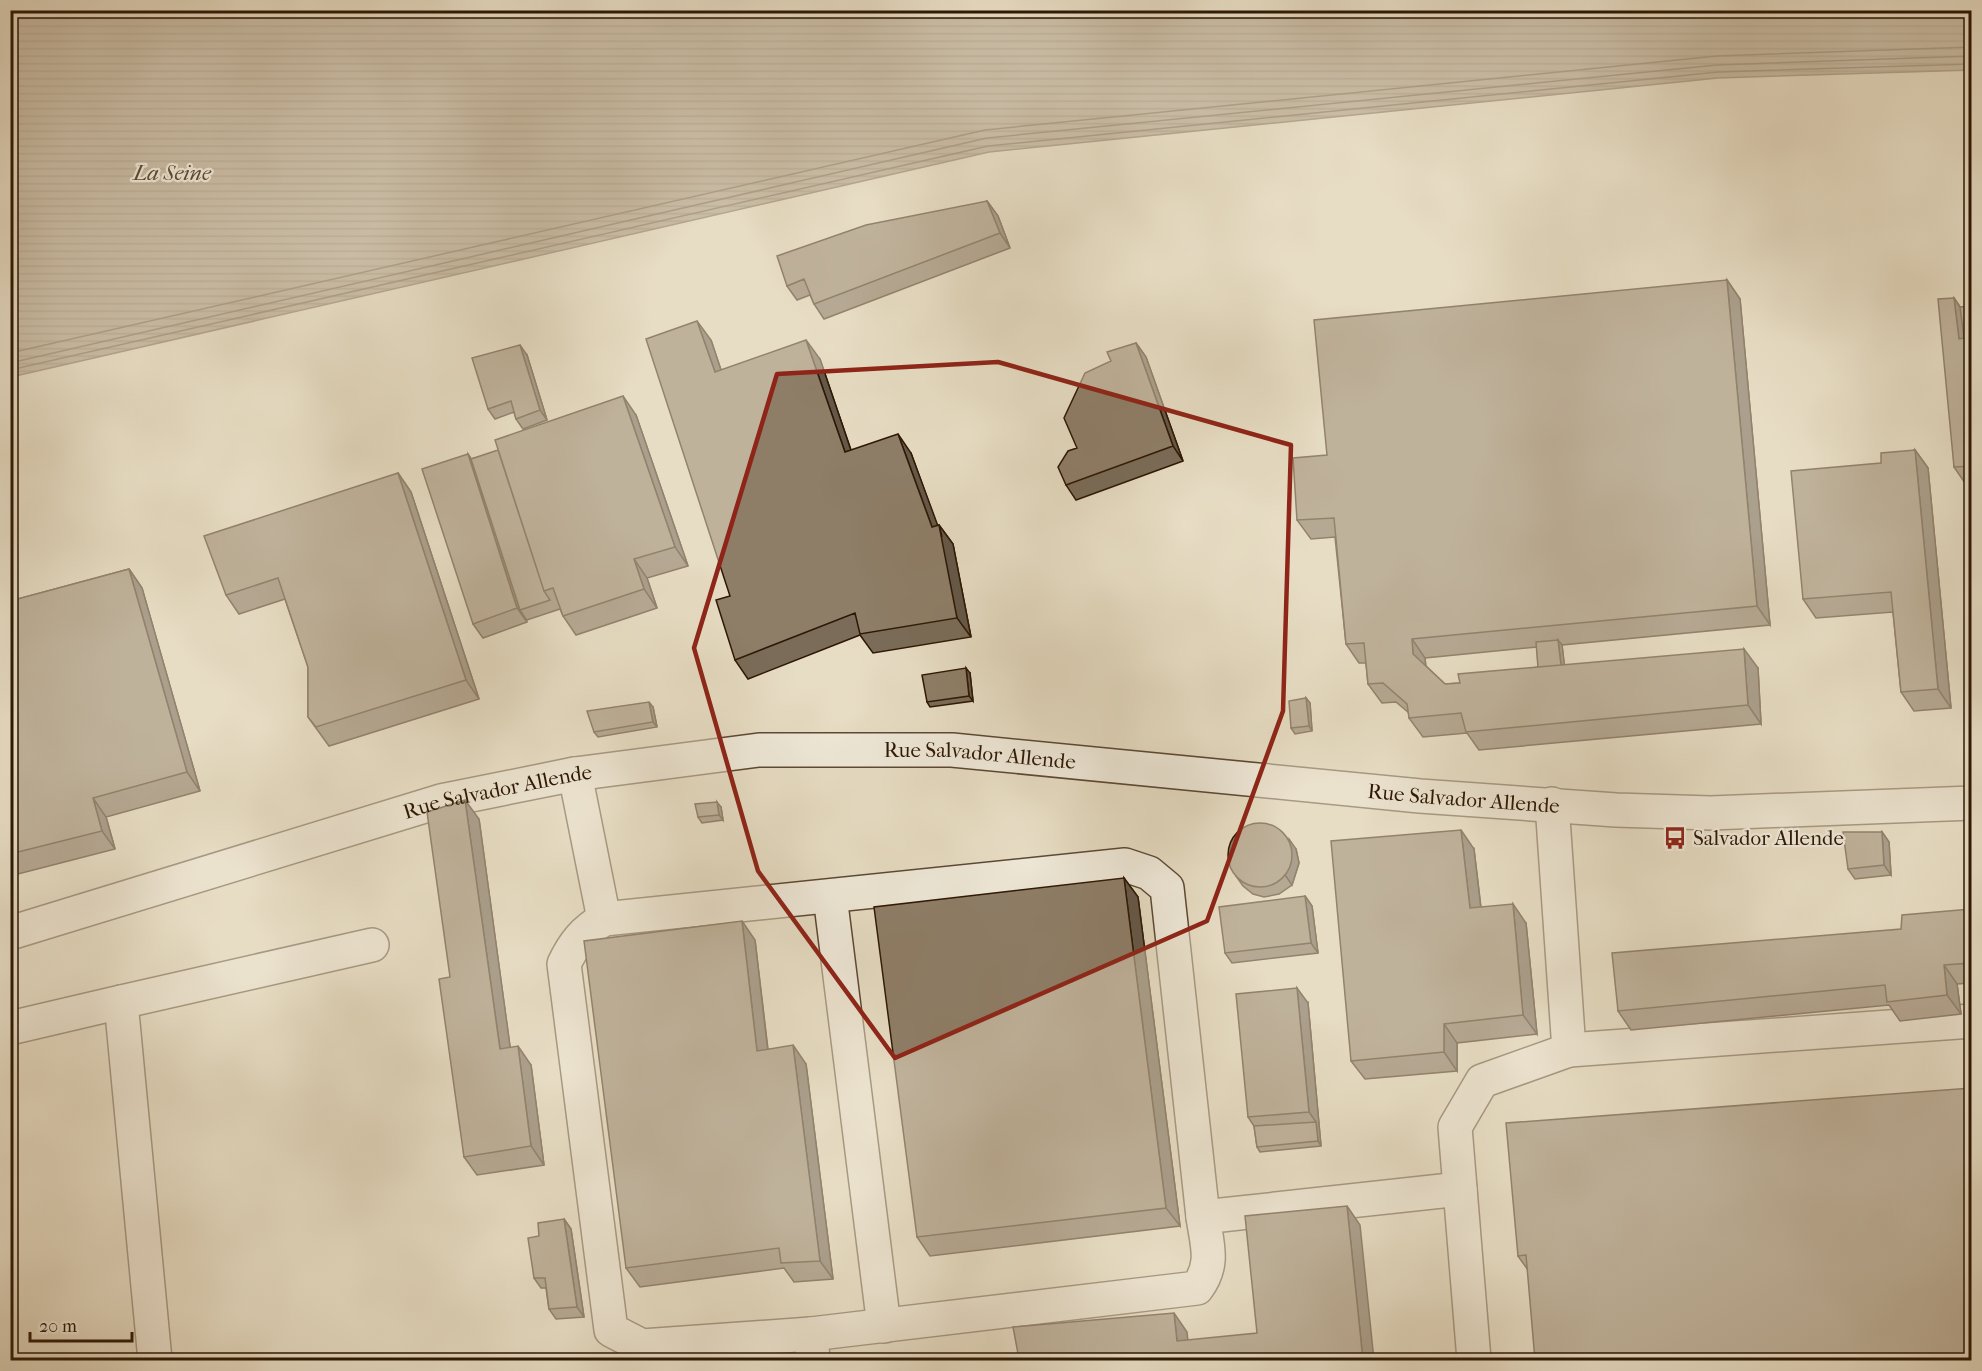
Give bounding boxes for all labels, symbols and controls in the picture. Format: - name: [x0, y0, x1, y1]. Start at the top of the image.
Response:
- water label: La Seine: [131, 160, 212, 186]
- street label: Rue Salvador Allende: [884, 738, 1077, 774]
- street label: Rue Salvador Allende: [400, 760, 593, 824]
- street label: Rue Salvador Allende: [1367, 779, 1561, 818]
- bus stop icon: Salvador Allende: [1662, 825, 1688, 851]
- place label: Salvador Allende: [1693, 826, 1844, 850]
- scale bar: [30, 1305, 132, 1343]
- text: 20 m: [39, 1316, 77, 1337]

